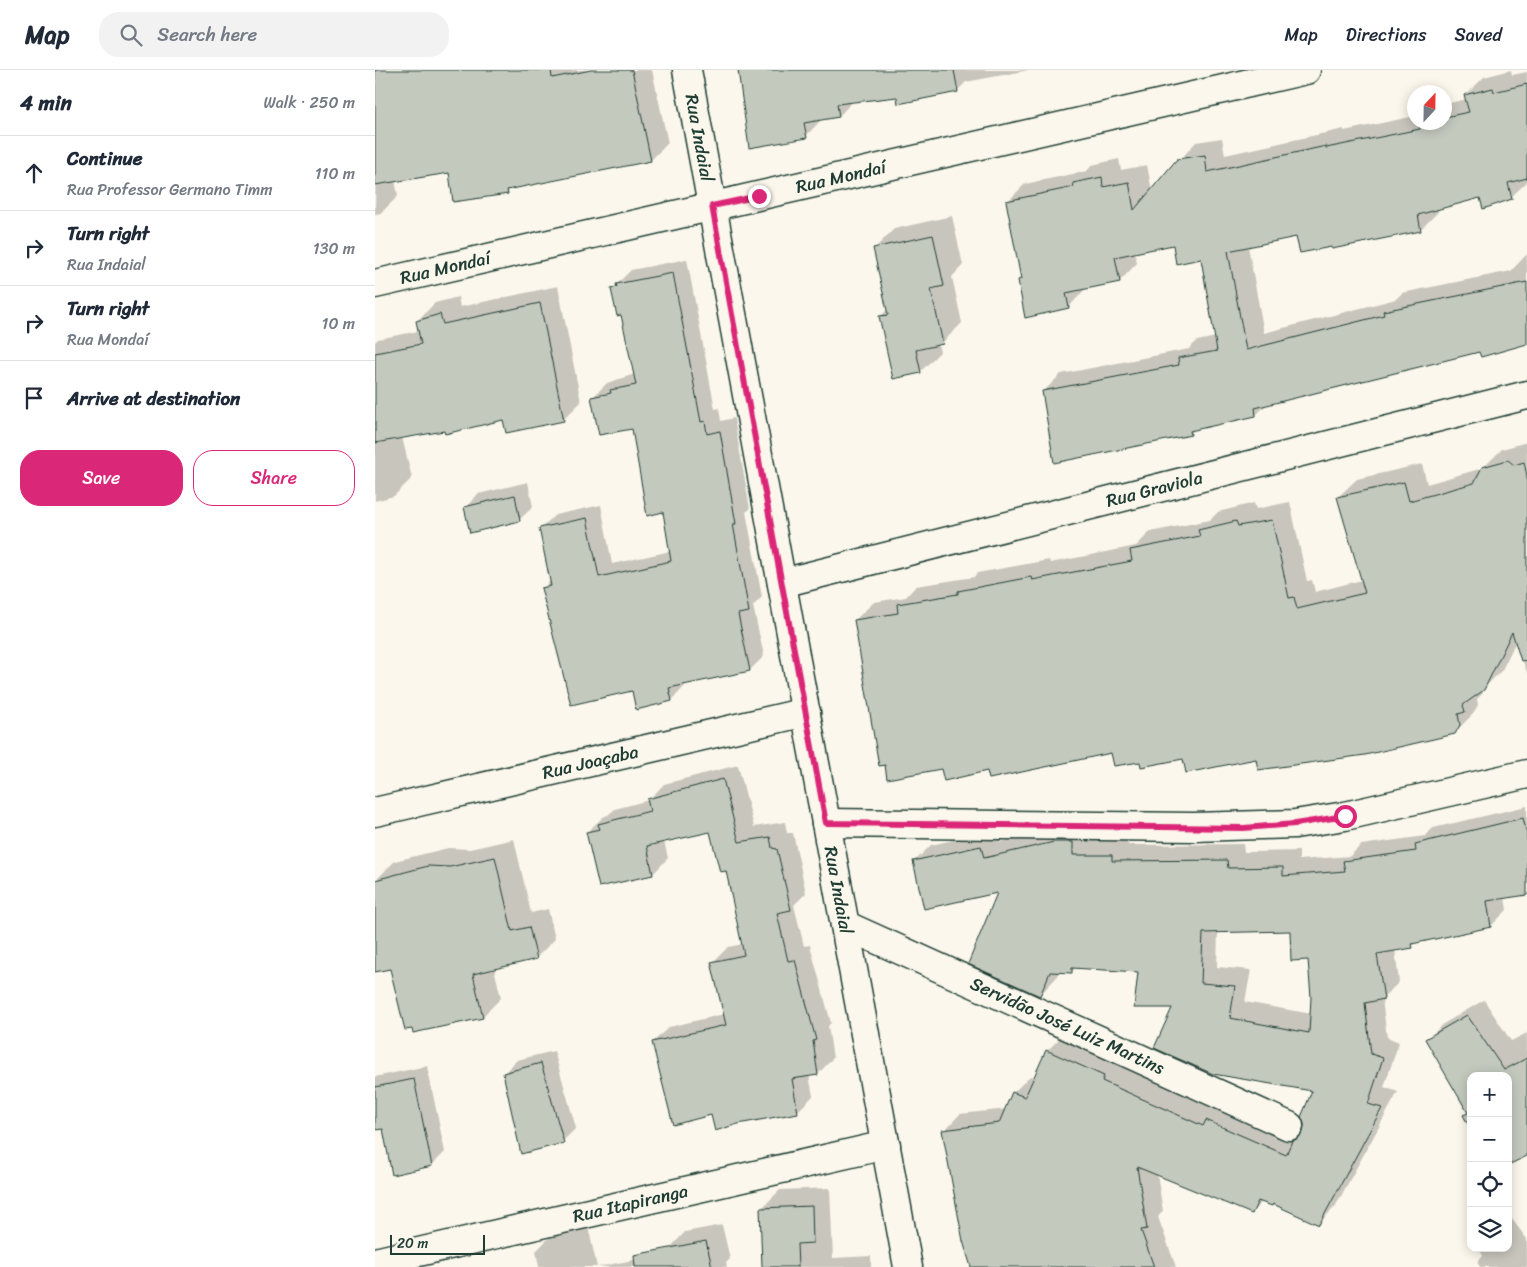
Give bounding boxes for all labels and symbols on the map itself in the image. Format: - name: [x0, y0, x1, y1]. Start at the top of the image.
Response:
- north arrow: [1407, 85, 1452, 130]
- street label: Rua Indaial: [676, 91, 723, 185]
- street label: Rua Mondaí: [793, 151, 891, 203]
- route end: [748, 185, 771, 208]
- street label: Rua Mondaí: [397, 242, 495, 294]
- street label: Rua Graviola: [1103, 461, 1206, 517]
- street label: Rua Joaçaba: [539, 735, 641, 789]
- route start: [1334, 805, 1357, 828]
- street label: Rua Indaial: [815, 844, 862, 938]
- street label: Servidão José Luiz Martins: [965, 968, 1170, 1084]
- street label: Rua Itapiranga: [570, 1175, 691, 1232]
- scale bar: [390, 1232, 485, 1255]

